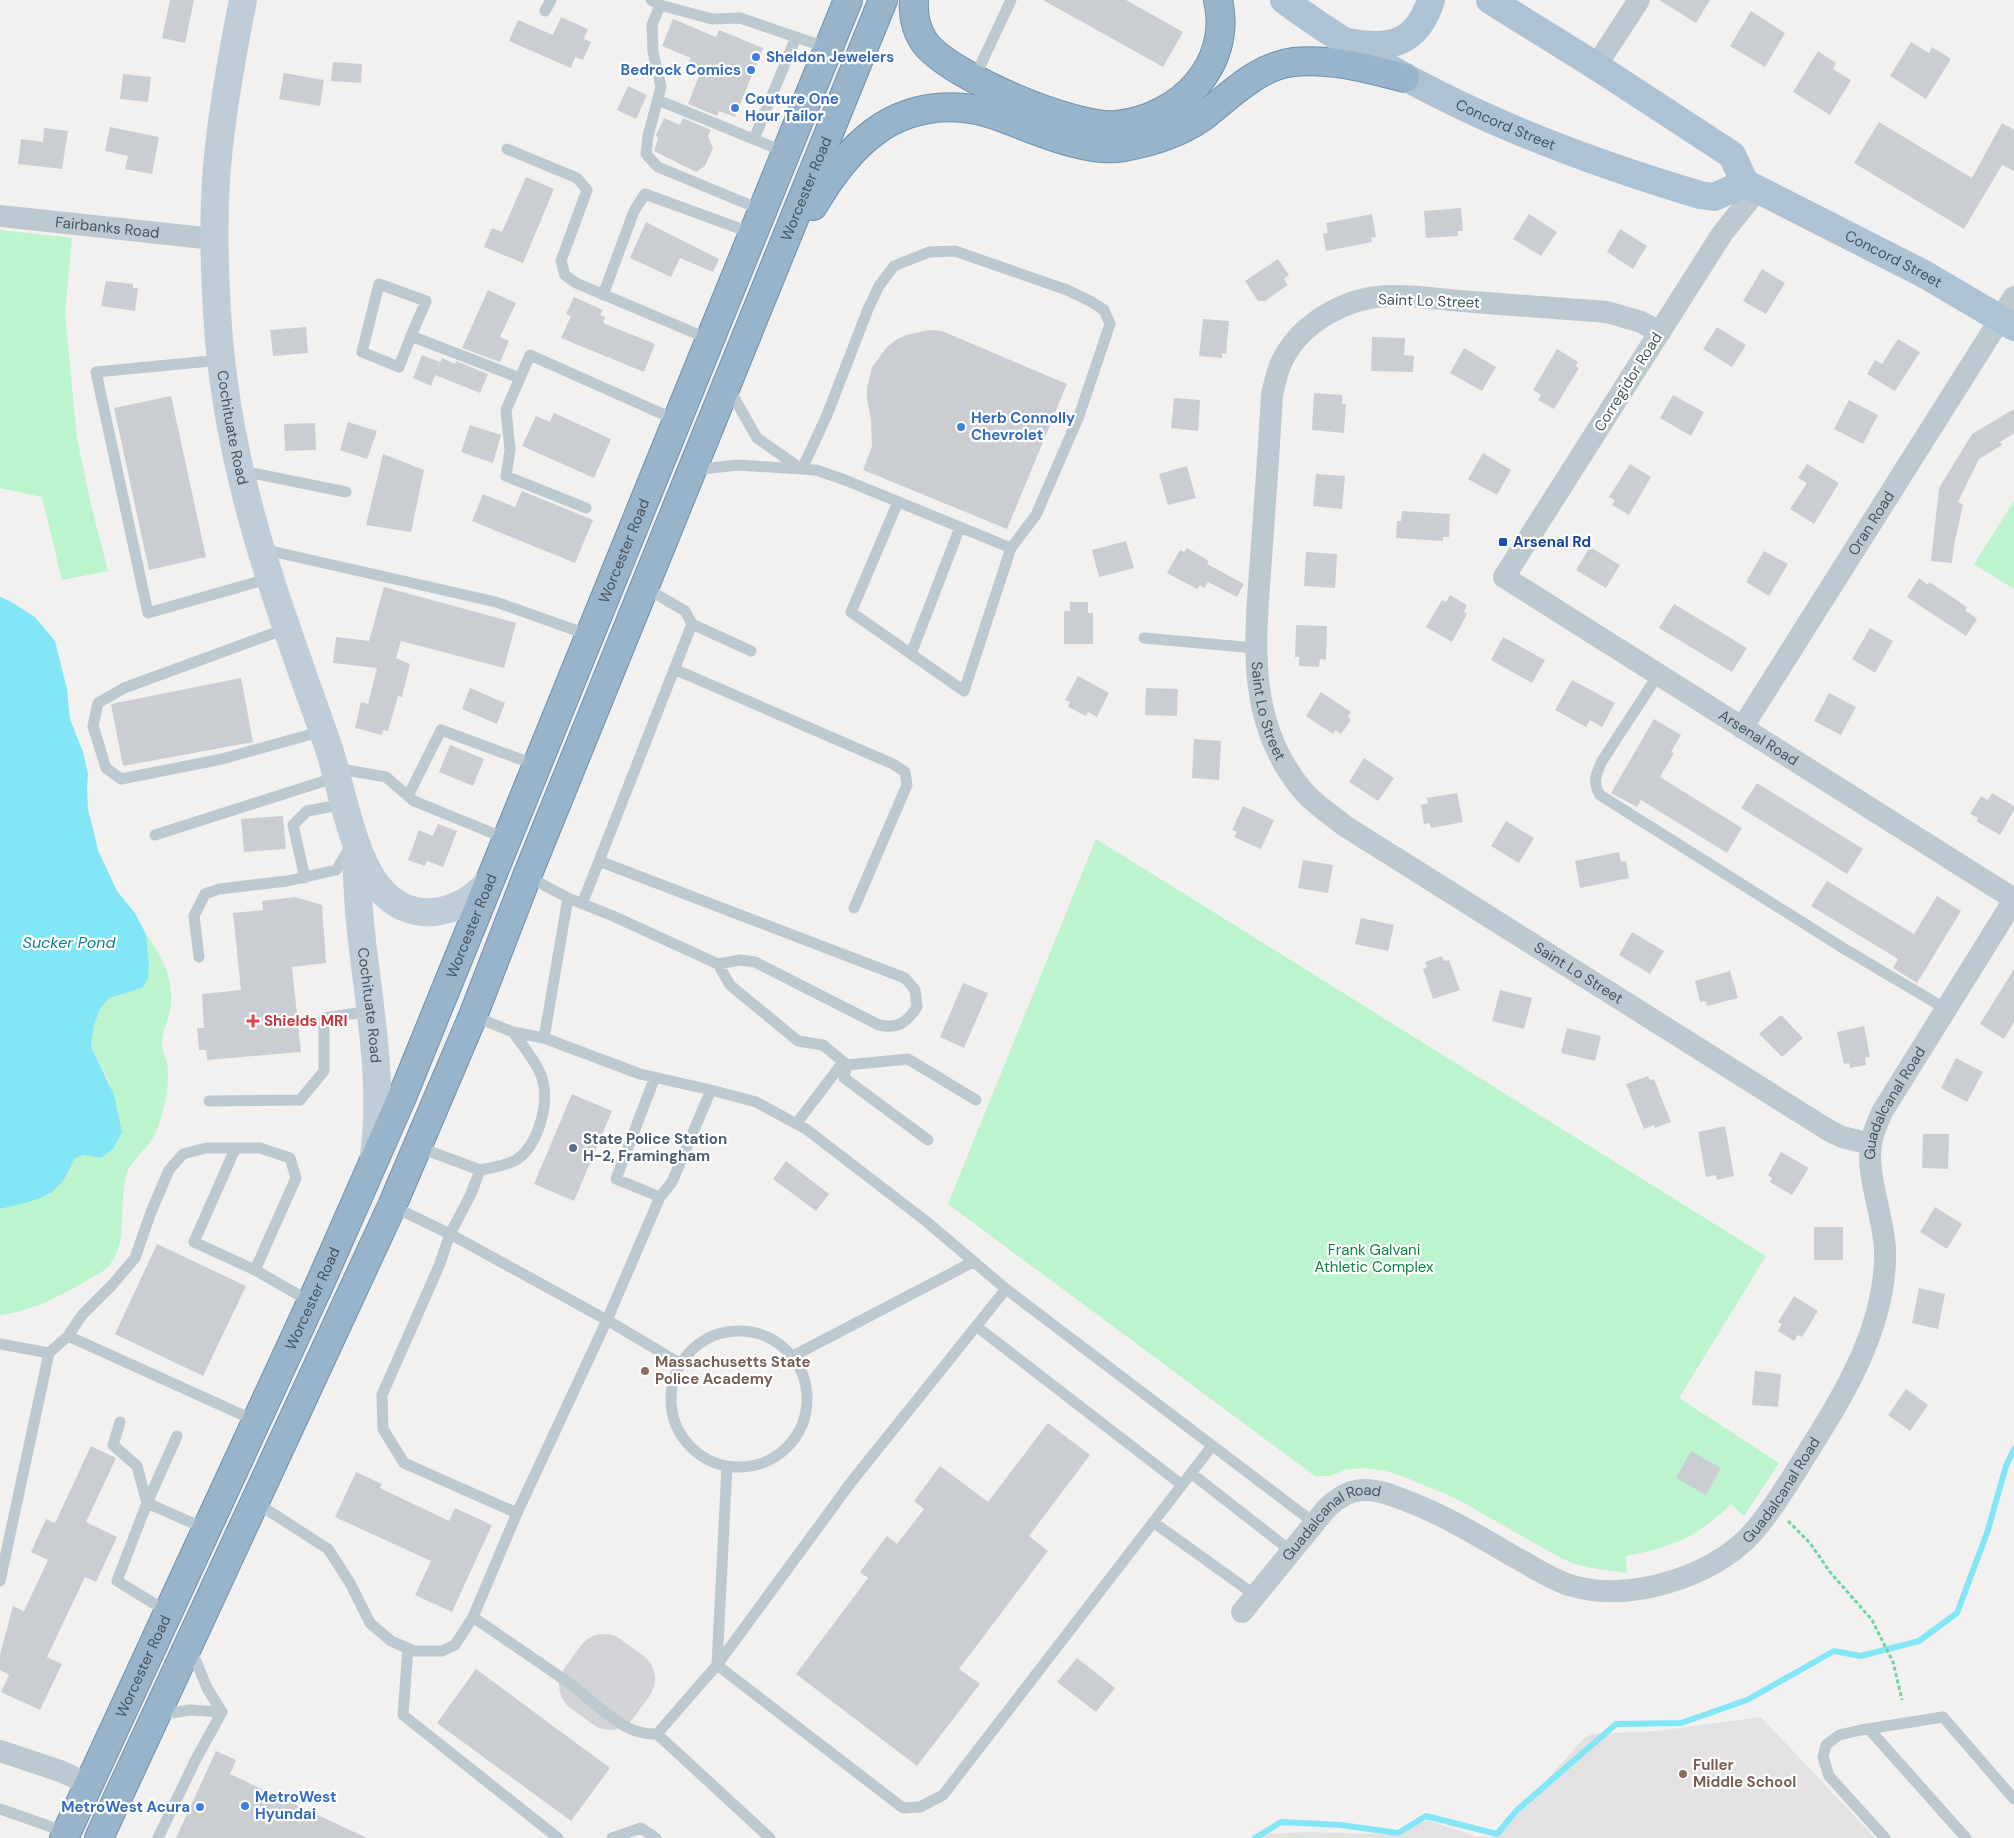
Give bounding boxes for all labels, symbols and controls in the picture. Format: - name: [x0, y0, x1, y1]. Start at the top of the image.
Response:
- place label: Sheldon Jewelers: [766, 47, 894, 67]
- marker: Sheldon Jewelers: [750, 51, 762, 63]
- place label: Bedrock Comics: [621, 60, 741, 80]
- marker: Bedrock Comics: [745, 64, 757, 76]
- place label: Couture One Hour Tailor: [745, 89, 839, 126]
- street label: Concord Street: [1452, 94, 1559, 155]
- marker: Couture One Hour Tailor: [729, 102, 741, 114]
- street label: Worcester Road: [776, 134, 836, 244]
- street label: Fairbanks Road: [54, 212, 160, 243]
- street label: Concord Street: [1841, 225, 1946, 293]
- street label: Saint Lo Street: [1378, 289, 1480, 313]
- street label: Corregidor Road: [1589, 329, 1667, 435]
- street label: Cochituate Road: [212, 369, 253, 487]
- place label: Herb Connolly Chevrolet: [971, 408, 1075, 445]
- marker: Herb Connolly Chevrolet: [955, 421, 967, 433]
- street label: Oran Road: [1843, 487, 1899, 560]
- street label: Worcester Road: [594, 496, 654, 606]
- place label: Arsenal Rd: [1513, 532, 1591, 552]
- marker: Arsenal Rd: [1497, 536, 1509, 548]
- street label: Saint Lo Street: [1247, 661, 1290, 764]
- street label: Arsenal Road: [1715, 705, 1802, 770]
- street label: Worcester Road: [441, 871, 502, 981]
- water label: Sucker Pond: [23, 932, 116, 953]
- street label: Saint Lo Street: [1530, 937, 1627, 1009]
- street label: Cochituate Road: [353, 946, 386, 1064]
- place label: Shields MRI: [264, 1011, 348, 1031]
- marker: Shields MRI: [246, 1014, 260, 1028]
- street label: Guadalcanal Road: [1860, 1043, 1930, 1160]
- place label: State Police Station H-2, Framingham: [583, 1129, 727, 1166]
- marker: State Police Station H-2, Framingham: [567, 1142, 579, 1154]
- park label: Frank Galvani Athletic Complex: [1315, 1240, 1434, 1277]
- street label: Worcester Road: [281, 1244, 345, 1353]
- place label: Massachusetts State Police Academy: [655, 1352, 810, 1389]
- marker: Massachusetts State Police Academy: [639, 1365, 651, 1377]
- street label: Guadalcanal Road: [1738, 1433, 1825, 1548]
- street label: Guadalcanal Road: [1278, 1480, 1383, 1565]
- street label: Worcester Road: [111, 1612, 176, 1721]
- place label: Fuller Middle School: [1693, 1755, 1796, 1792]
- marker: Fuller Middle School: [1677, 1768, 1689, 1780]
- place label: MetroWest Hyundai: [255, 1787, 337, 1824]
- place label: MetroWest Acura: [61, 1797, 190, 1817]
- marker: MetroWest Hyundai: [239, 1800, 251, 1812]
- marker: MetroWest Acura: [194, 1801, 206, 1813]

